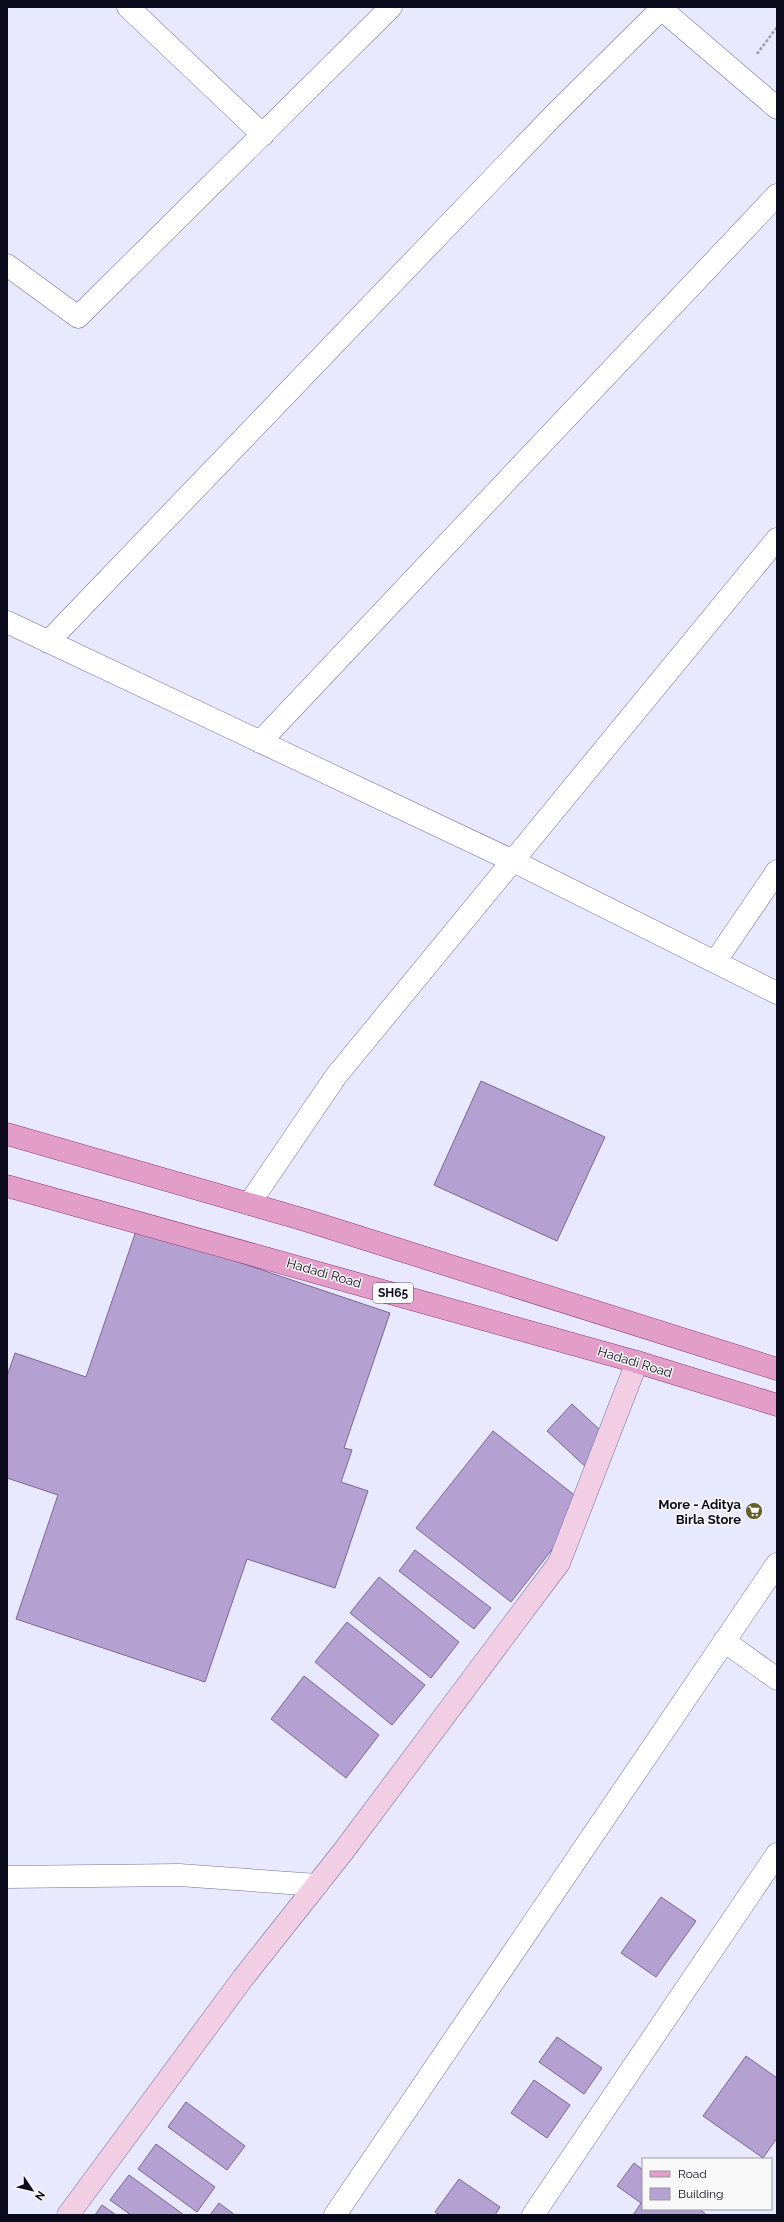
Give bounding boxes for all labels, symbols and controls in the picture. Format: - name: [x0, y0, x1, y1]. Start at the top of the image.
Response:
- street label: Hadadi Road: [285, 1255, 363, 1291]
- road number: SH65: [373, 1283, 413, 1303]
- street label: Hadadi Road: [596, 1344, 674, 1380]
- place label: More - Aditya Birla Store: [658, 1497, 742, 1527]
- supermarket icon: More - Aditya Birla Store: [744, 1501, 764, 1521]
- legend: [642, 2158, 772, 2210]
- text: Road: [678, 2167, 707, 2181]
- north arrow: [12, 2170, 52, 2210]
- text: Building: [678, 2187, 724, 2201]
- text: N: [32, 2188, 48, 2203]

